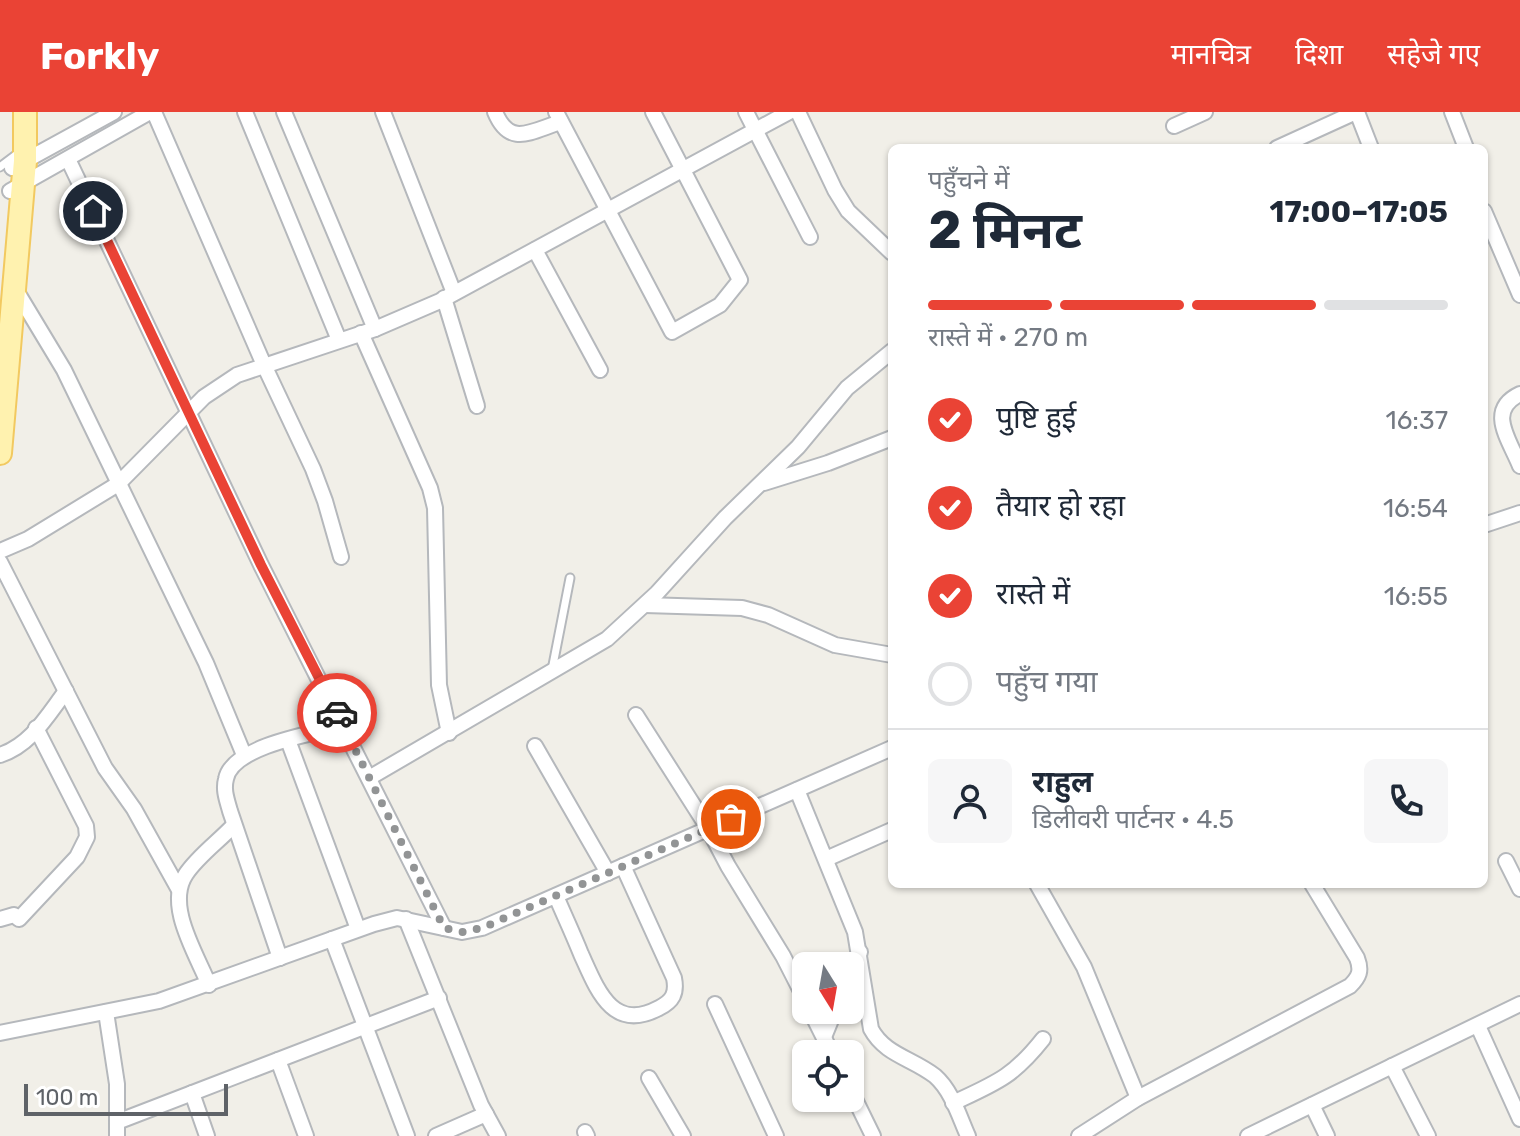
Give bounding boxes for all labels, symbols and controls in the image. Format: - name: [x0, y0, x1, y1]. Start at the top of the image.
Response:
- text: Forkly: [40, 33, 159, 79]
- text: मानचित्र: [1171, 38, 1251, 71]
- text: दिशा: [1295, 38, 1343, 71]
- text: सहेजे गए: [1387, 38, 1480, 71]
- text: पहुँचने में: [928, 165, 1009, 196]
- pin: [59, 177, 127, 245]
- icon: home: [71, 189, 115, 233]
- text: 17:00–17:05: [1269, 194, 1448, 230]
- text: 2 मिनट: [928, 199, 1082, 261]
- text: रास्ते में · 270 m: [928, 322, 1088, 353]
- icon: check: [928, 398, 972, 442]
- text: पुष्टि हुई: [996, 400, 1076, 436]
- text: 16:37: [1386, 405, 1448, 436]
- icon: check: [928, 486, 972, 530]
- text: तैयार हो रहा: [996, 488, 1125, 524]
- text: 16:54: [1383, 493, 1448, 524]
- icon: check: [928, 574, 972, 618]
- text: रास्ते में: [996, 576, 1070, 612]
- text: 16:55: [1384, 581, 1448, 612]
- text: पहुँच गया: [996, 664, 1097, 700]
- courier: [297, 673, 377, 753]
- icon: car: [315, 691, 359, 735]
- button: person: [928, 759, 1012, 843]
- button: phone: [1364, 759, 1448, 843]
- text: राहुल: [1032, 764, 1093, 800]
- pin: [697, 785, 765, 853]
- icon: bag: [709, 797, 753, 841]
- text: डिलीवरी पार्टनर · 4.5: [1032, 804, 1234, 835]
- north arrow: [792, 952, 864, 1024]
- map controls: [792, 952, 864, 1112]
- button: locate: [792, 1040, 864, 1112]
- scale bar: [24, 1080, 228, 1116]
- text: 100 m: [36, 1084, 98, 1111]

